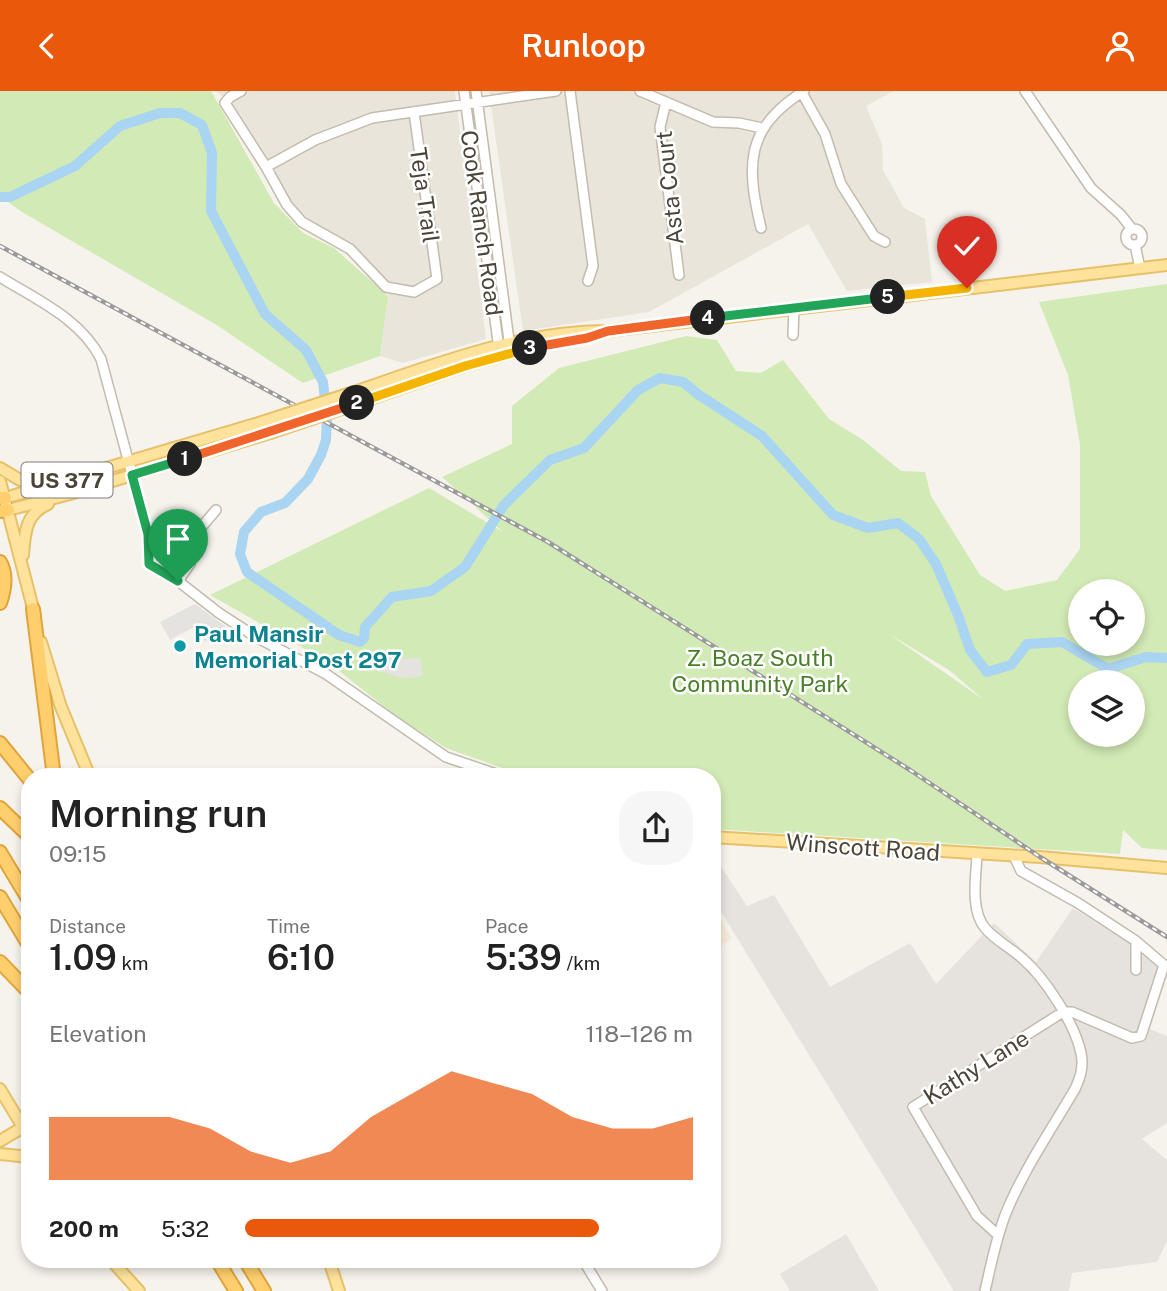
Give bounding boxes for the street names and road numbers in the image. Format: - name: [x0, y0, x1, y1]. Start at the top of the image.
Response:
- street label: Cook Ranch Road: [456, 128, 508, 318]
- street label: Asta Court: [650, 130, 688, 246]
- street label: Teja Trail: [405, 145, 445, 245]
- road number: US 377: [22, 463, 112, 497]
- street label: Winscott Road: [785, 828, 941, 866]
- street label: Kathy Lane: [918, 1024, 1034, 1110]

